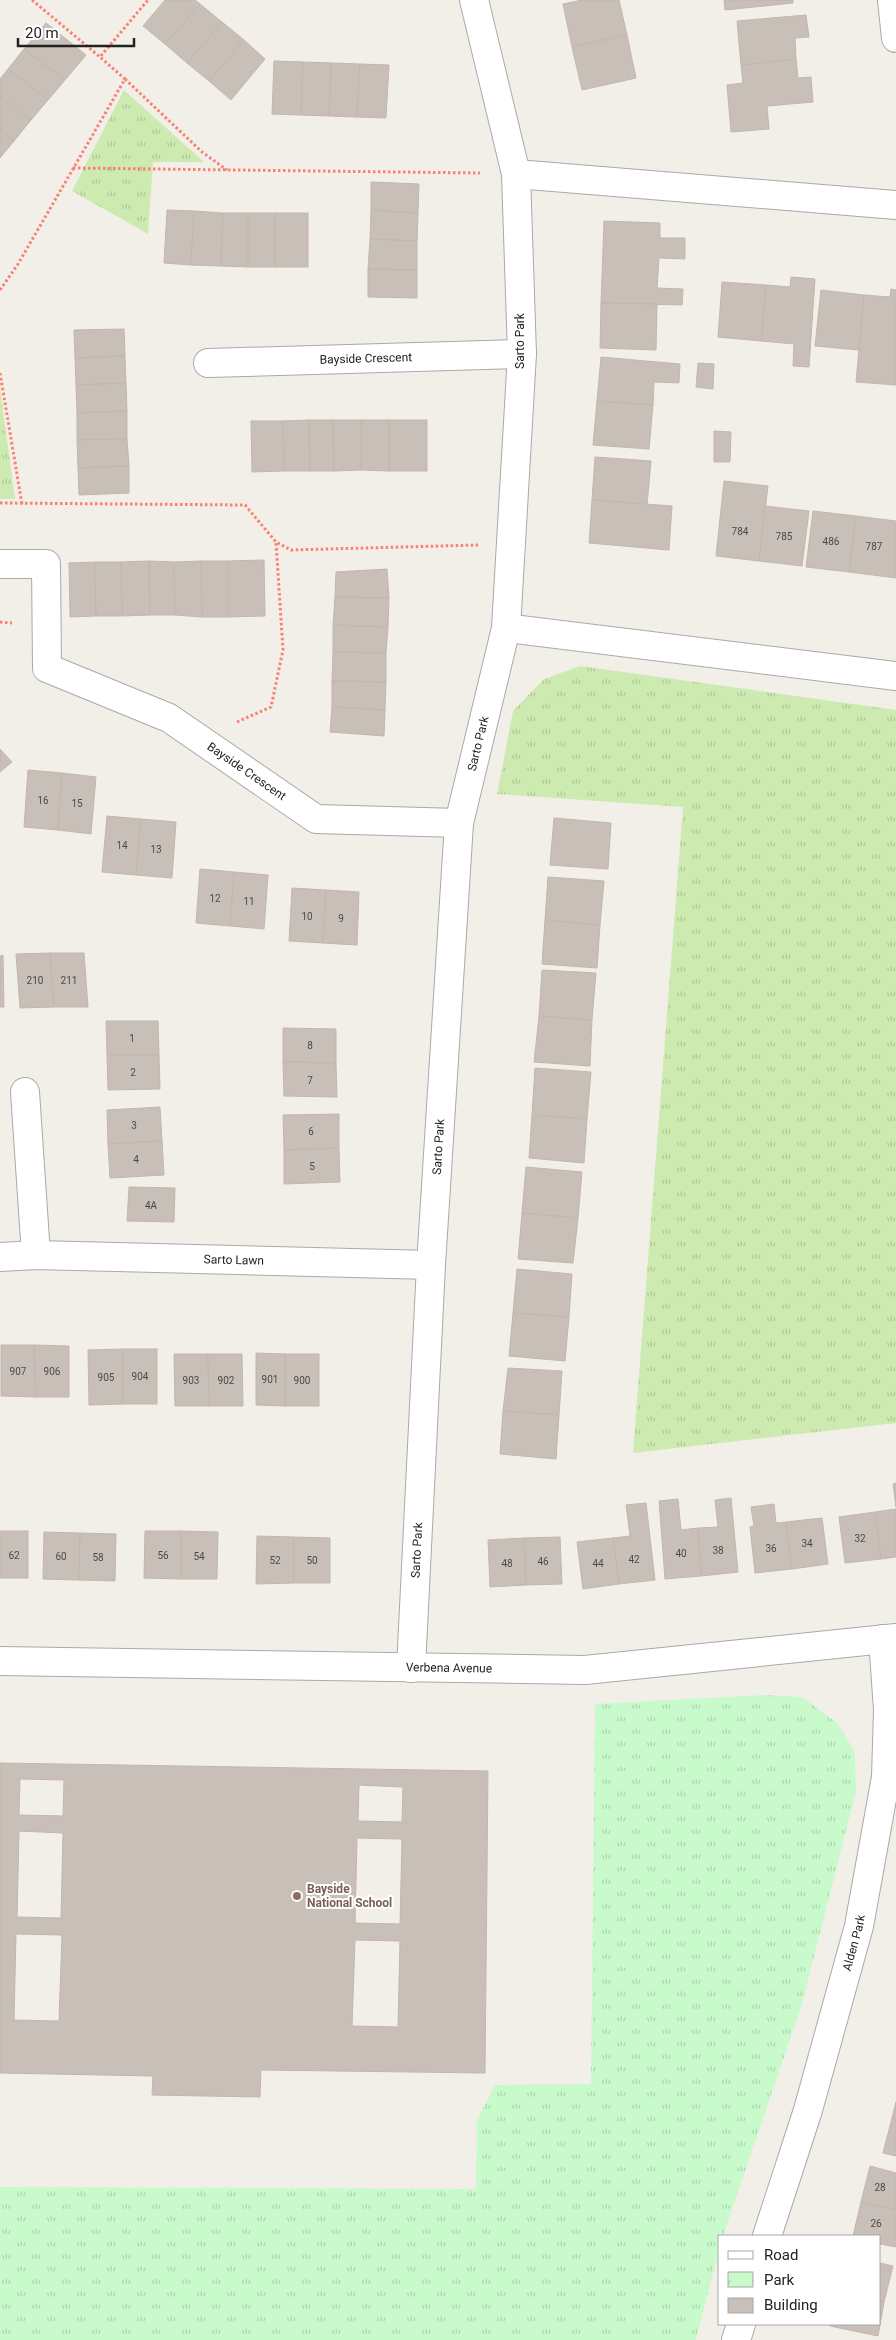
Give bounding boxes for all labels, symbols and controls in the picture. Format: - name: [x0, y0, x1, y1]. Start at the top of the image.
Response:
- scale bar: [18, 15, 134, 47]
- text: 20 m: [25, 24, 59, 42]
- street label: Sarto Park: [513, 312, 527, 369]
- street label: Bayside Crescent: [320, 350, 412, 367]
- house number: 784: [732, 526, 749, 537]
- house number: 785: [776, 531, 793, 542]
- house number: 486: [823, 536, 840, 547]
- house number: 787: [866, 541, 883, 552]
- street label: Sarto Park: [465, 714, 492, 772]
- street label: Bayside Crescent: [205, 739, 289, 803]
- house number: 16: [37, 795, 49, 806]
- house number: 15: [71, 798, 83, 809]
- house number: 14: [116, 840, 128, 851]
- house number: 13: [150, 844, 162, 855]
- house number: 12: [209, 893, 221, 904]
- house number: 11: [243, 896, 255, 907]
- house number: 10: [301, 911, 313, 922]
- house number: 9: [338, 913, 344, 924]
- house number: 210: [27, 975, 44, 986]
- house number: 211: [61, 975, 77, 986]
- house number: 1: [129, 1033, 135, 1044]
- house number: 8: [307, 1040, 313, 1051]
- house number: 2: [130, 1067, 136, 1078]
- house number: 7: [307, 1075, 313, 1086]
- street label: Sarto Park: [430, 1118, 447, 1175]
- house number: 3: [131, 1120, 137, 1131]
- house number: 6: [308, 1126, 314, 1137]
- house number: 4: [133, 1154, 139, 1165]
- house number: 5: [309, 1161, 315, 1172]
- house number: 4A: [145, 1200, 158, 1211]
- street label: Sarto Lawn: [204, 1252, 264, 1268]
- house number: 907: [10, 1366, 27, 1377]
- house number: 906: [44, 1366, 61, 1377]
- house number: 904: [132, 1371, 149, 1382]
- house number: 905: [98, 1372, 115, 1383]
- house number: 901: [262, 1374, 278, 1385]
- house number: 903: [183, 1375, 199, 1386]
- house number: 902: [218, 1375, 235, 1386]
- house number: 900: [294, 1375, 311, 1386]
- street label: Sarto Park: [408, 1521, 425, 1578]
- house number: 32: [854, 1533, 866, 1544]
- house number: 34: [801, 1538, 813, 1549]
- house number: 36: [765, 1543, 777, 1554]
- house number: 38: [712, 1545, 724, 1556]
- house number: 40: [675, 1548, 687, 1559]
- house number: 62: [8, 1550, 20, 1561]
- house number: 56: [157, 1550, 169, 1561]
- house number: 60: [55, 1551, 67, 1562]
- house number: 54: [193, 1551, 205, 1562]
- house number: 58: [92, 1552, 104, 1563]
- house number: 42: [628, 1554, 640, 1565]
- house number: 52: [269, 1555, 281, 1566]
- house number: 50: [306, 1555, 318, 1566]
- house number: 46: [537, 1556, 549, 1567]
- house number: 48: [501, 1558, 513, 1569]
- house number: 44: [592, 1558, 604, 1569]
- street label: Verbena Avenue: [406, 1660, 492, 1676]
- place label: Bayside National School: [307, 1882, 392, 1910]
- marker: Bayside National School: [291, 1890, 303, 1902]
- street label: Alden Park: [840, 1913, 868, 1973]
- house number: 28: [874, 2182, 886, 2193]
- house number: 26: [870, 2218, 882, 2229]
- legend: [718, 2235, 881, 2325]
- text: Road: [764, 2246, 798, 2264]
- text: Park: [764, 2271, 795, 2289]
- text: Building: [764, 2296, 818, 2314]

